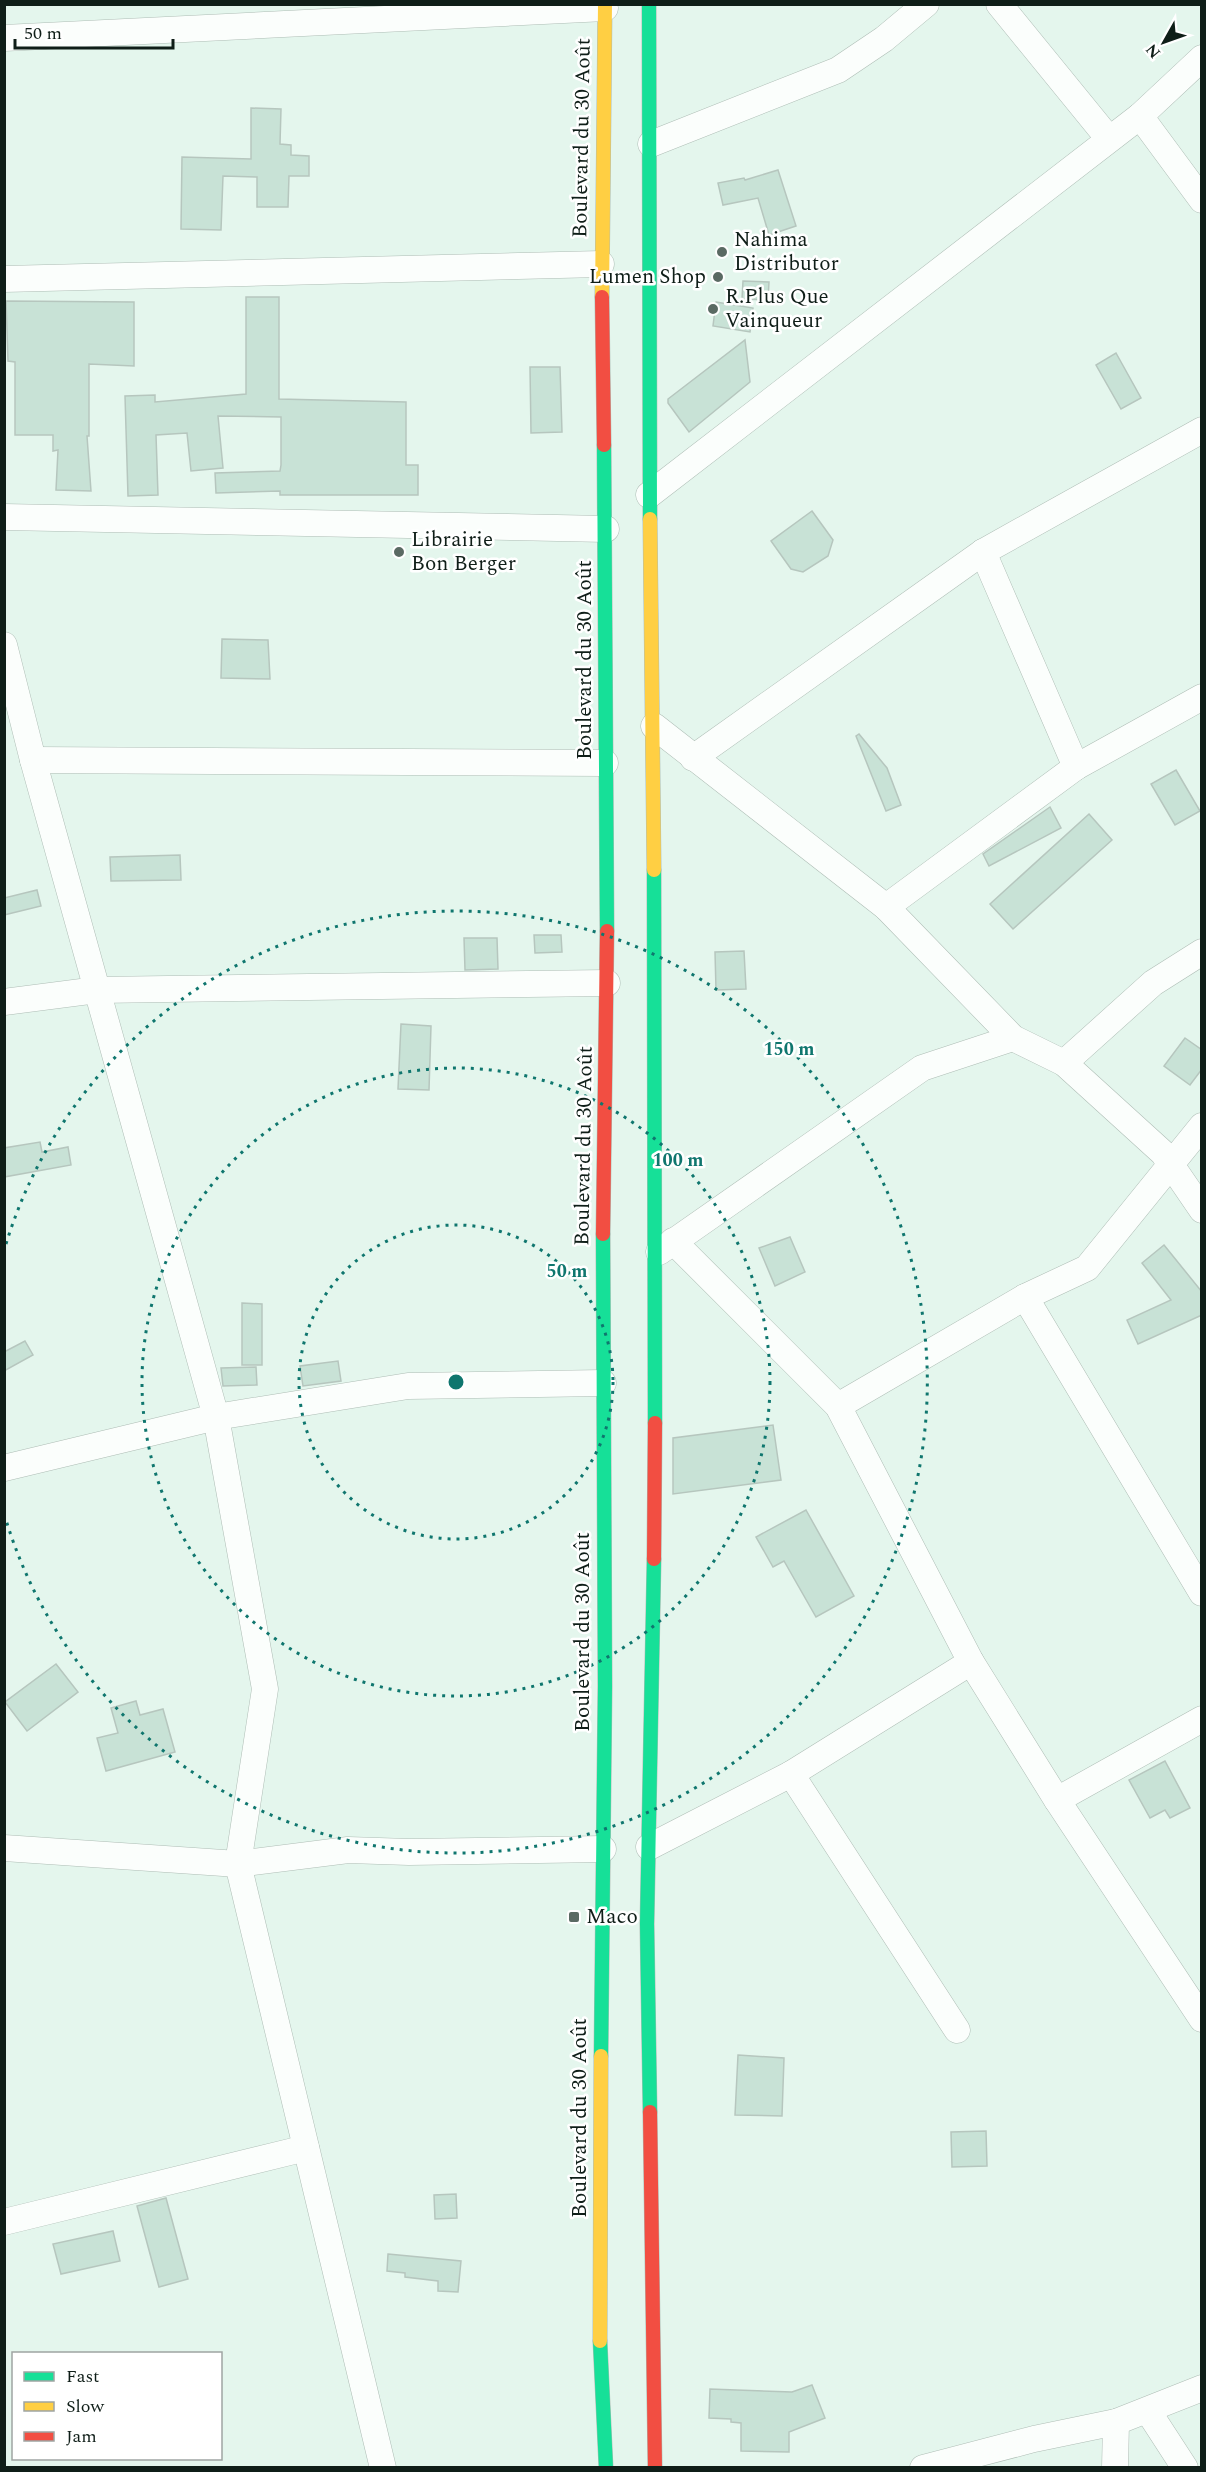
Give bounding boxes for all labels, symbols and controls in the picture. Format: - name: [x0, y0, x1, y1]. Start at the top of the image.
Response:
- scale bar: [15, 12, 172, 50]
- north arrow: [1134, 12, 1194, 72]
- text: 50 m: [24, 20, 62, 47]
- street label: Boulevard du 30 Août: [564, 38, 600, 238]
- text: N: [1140, 38, 1167, 64]
- place label: Nahima Distributor: [734, 224, 839, 280]
- marker: Nahima Distributor: [715, 245, 729, 259]
- place label: Lumen Shop: [589, 261, 706, 293]
- marker: Lumen Shop: [711, 270, 725, 284]
- place label: R.Plus Que Vainqueur: [725, 281, 829, 337]
- marker: R.Plus Que Vainqueur: [706, 302, 720, 316]
- place label: Librairie Bon Berger: [411, 524, 516, 580]
- marker: Librairie Bon Berger: [392, 545, 406, 559]
- street label: Boulevard du 30 Août: [569, 560, 601, 760]
- text: 150 m: [763, 1036, 815, 1063]
- street label: Boulevard du 30 Août: [566, 1046, 602, 1246]
- text: 100 m: [652, 1147, 704, 1174]
- text: 50 m: [547, 1258, 587, 1285]
- centre of rings: [446, 1372, 466, 1392]
- street label: Boulevard du 30 Août: [567, 1532, 599, 1732]
- place label: Maco: [586, 1901, 638, 1933]
- marker: Maco: [567, 1910, 581, 1924]
- street label: Boulevard du 30 Août: [564, 2018, 596, 2218]
- legend: [12, 2352, 222, 2460]
- text: Fast: [66, 2363, 99, 2390]
- text: Slow: [66, 2393, 105, 2420]
- text: Jam: [66, 2423, 97, 2450]

